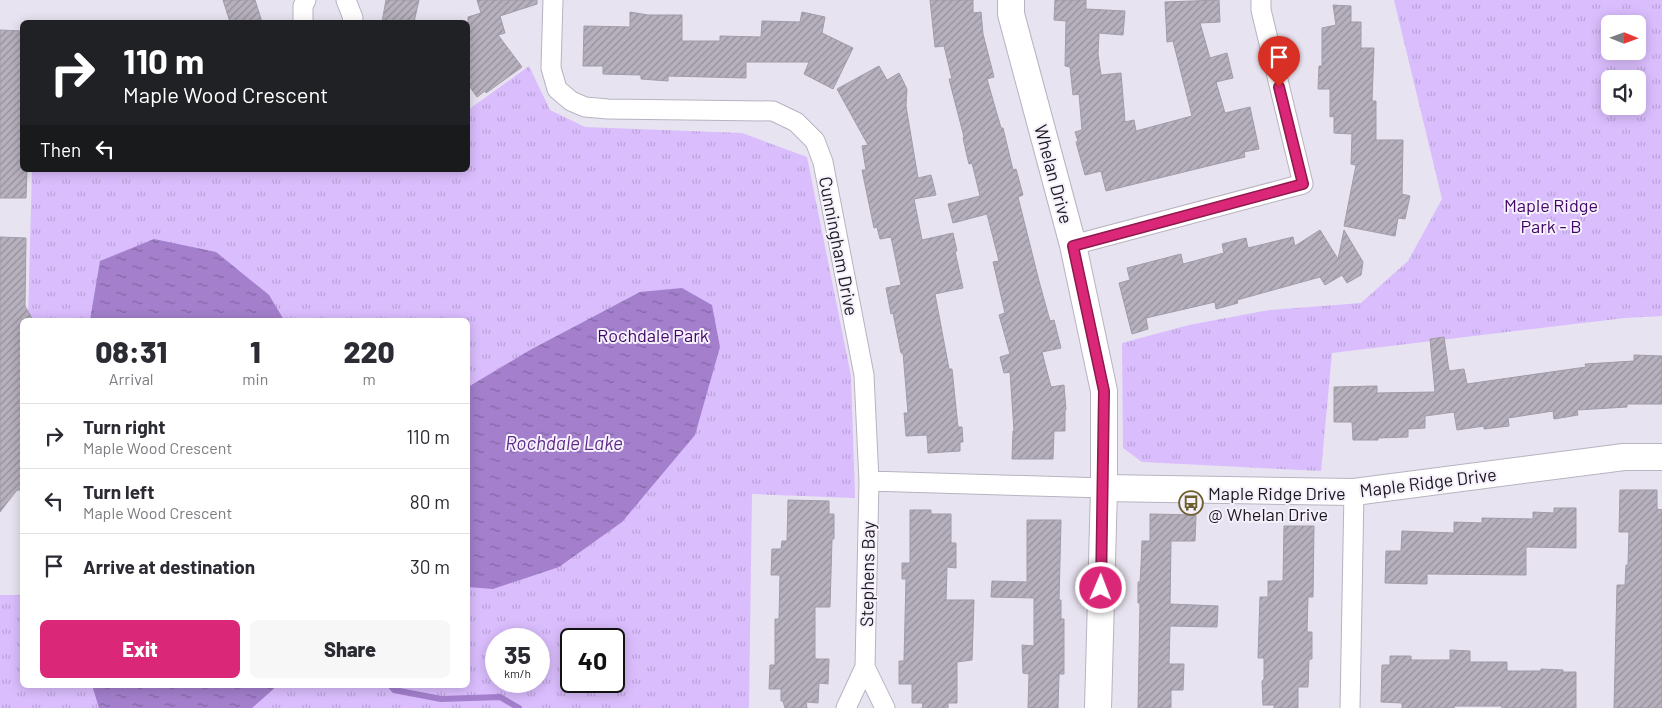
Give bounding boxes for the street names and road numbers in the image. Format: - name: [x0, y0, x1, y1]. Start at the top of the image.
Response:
- street label: Whelan Drive: [1030, 122, 1078, 226]
- street label: Cunningham Drive: [815, 175, 863, 317]
- street label: Maple Ridge Drive: [1358, 463, 1498, 501]
- street label: Stephens Bay: [855, 521, 879, 627]

